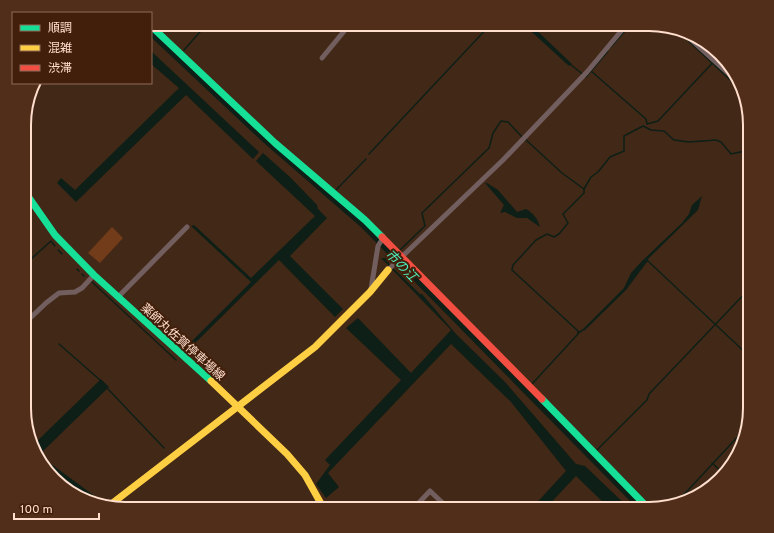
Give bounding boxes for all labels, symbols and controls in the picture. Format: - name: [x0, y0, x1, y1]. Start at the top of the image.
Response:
- legend: [12, 12, 152, 84]
- text: 順調: [48, 21, 72, 37]
- text: 混雑: [48, 41, 72, 57]
- text: 渋滞: [48, 61, 72, 77]
- water label: 市の江: [381, 247, 421, 287]
- street label: 薬師丸佐賀停車場線: [137, 301, 228, 385]
- scale bar: [14, 495, 99, 521]
- text: 100 m: [20, 502, 53, 518]

